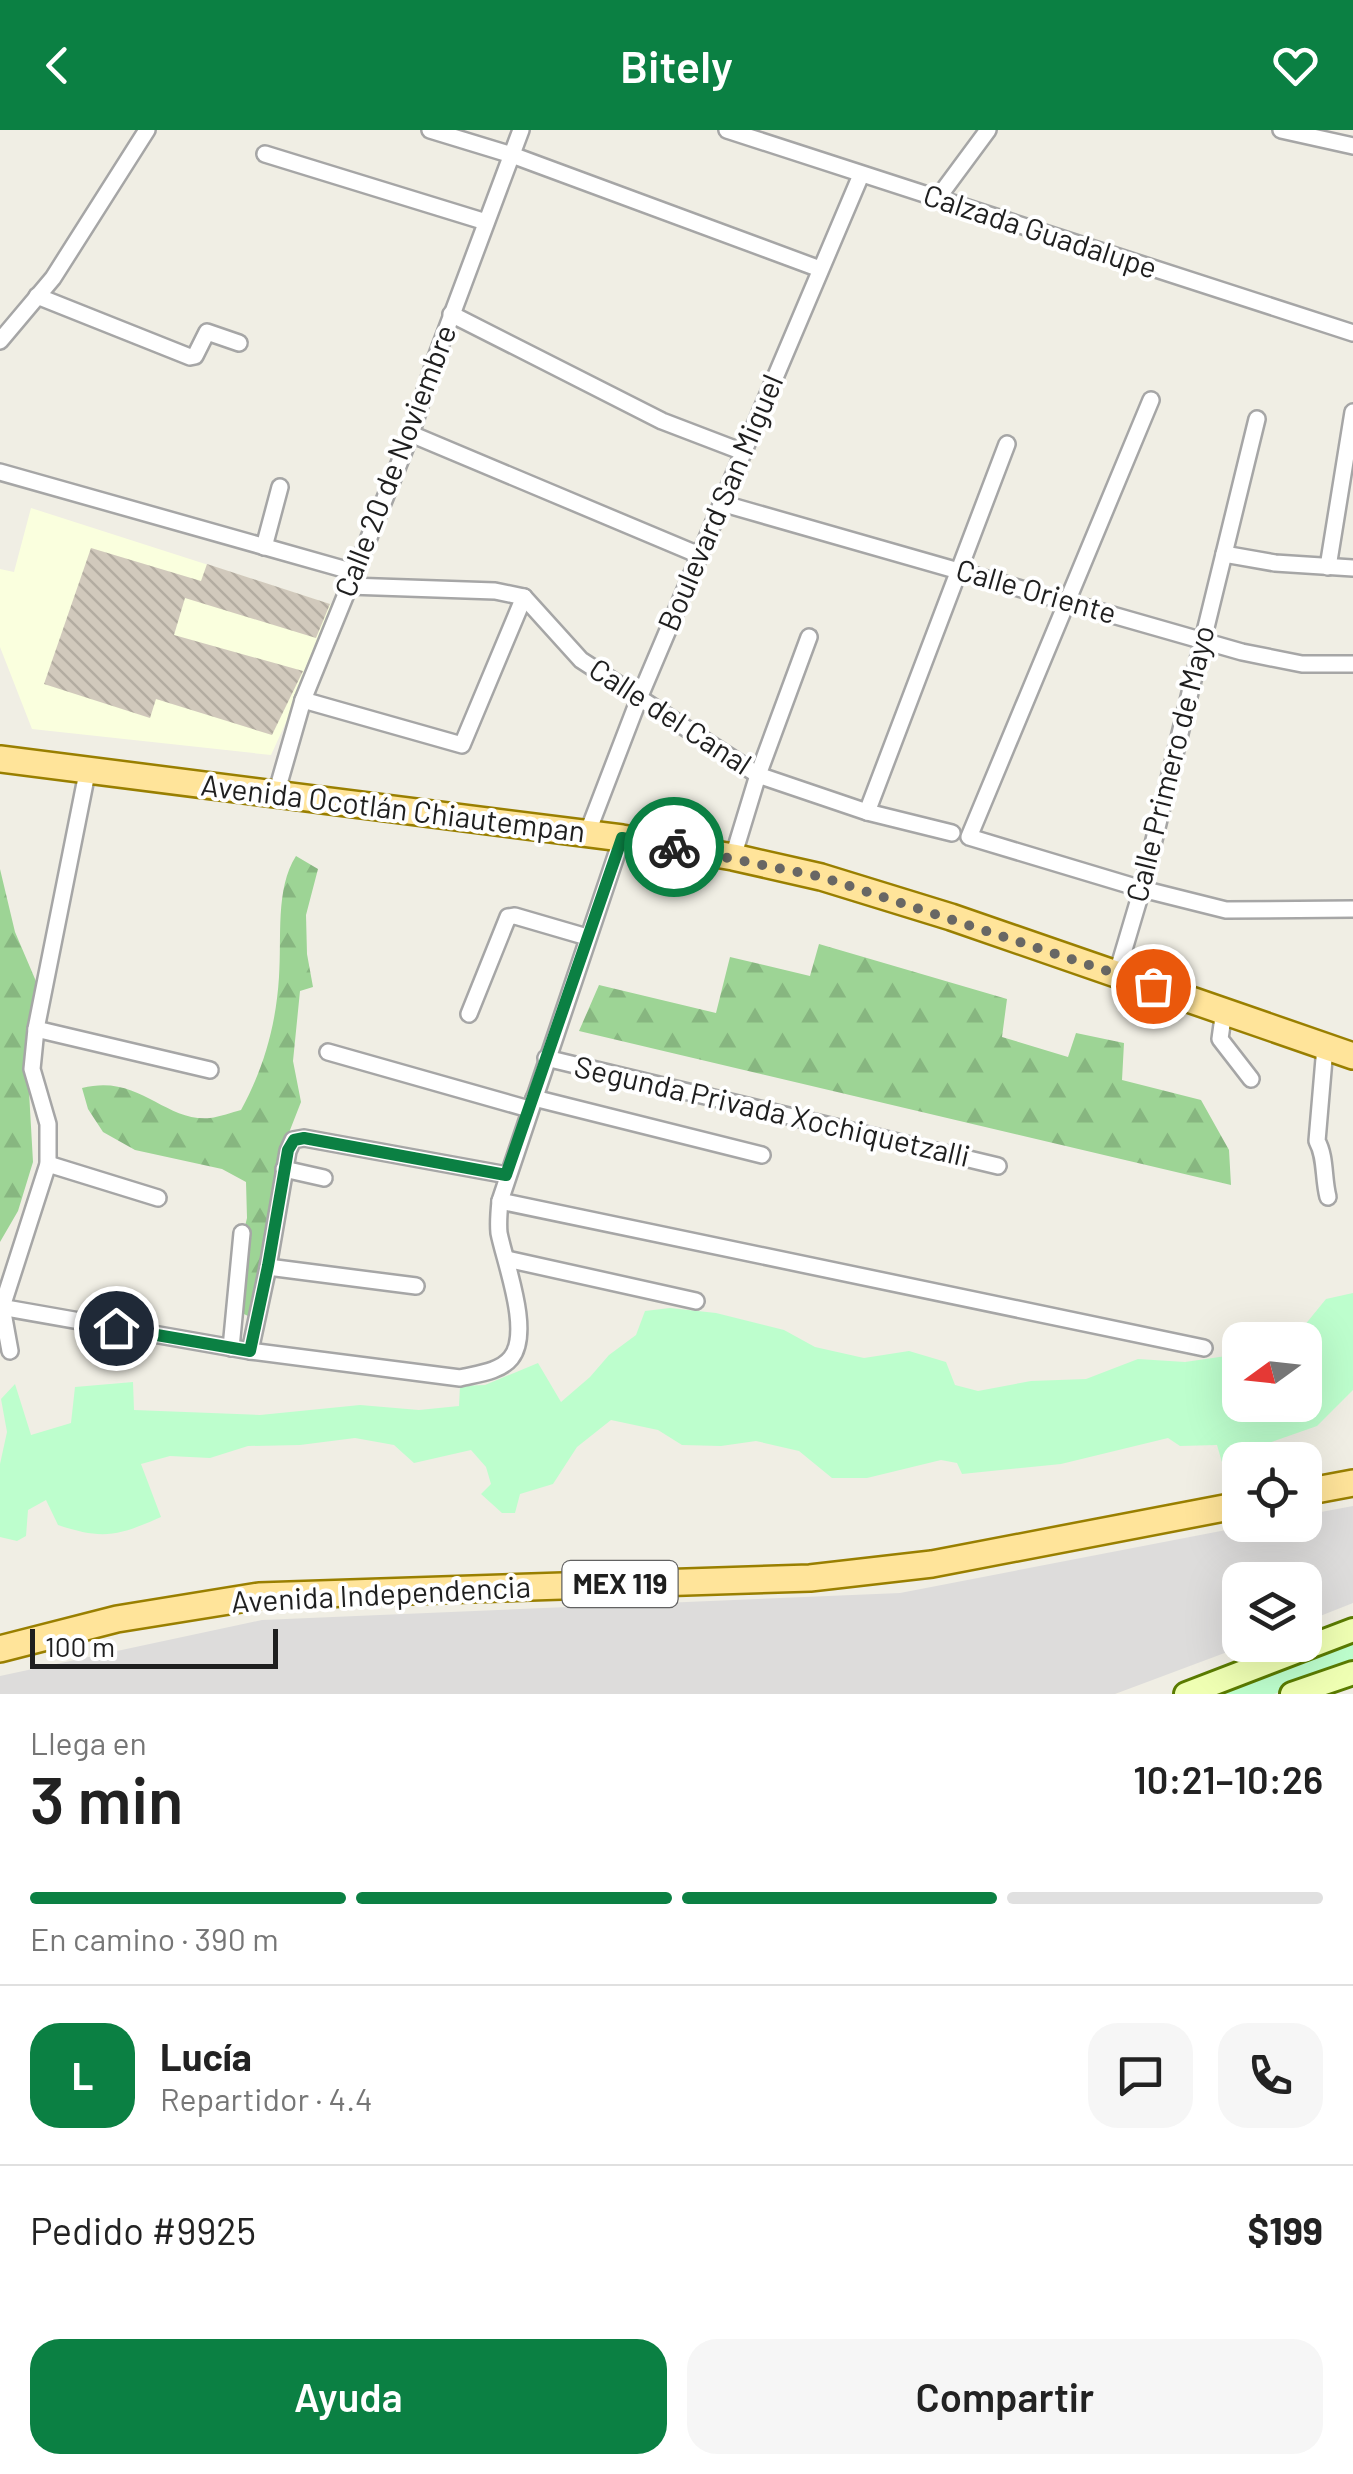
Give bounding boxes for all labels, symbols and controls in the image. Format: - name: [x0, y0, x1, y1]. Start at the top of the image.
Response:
- icon: back: [30, 38, 85, 93]
- text: Bitely: [620, 38, 733, 92]
- icon: heart: [1268, 38, 1323, 93]
- street label: Calzada Guadalupe: [919, 175, 1162, 285]
- street label: Calle 20 de Noviembre: [326, 319, 463, 601]
- street label: Boulevard San Miguel: [649, 369, 789, 636]
- street label: Calle Oriente: [952, 550, 1121, 630]
- street label: Calle Primero de Mayo: [1117, 621, 1221, 906]
- street label: Calle del Canal: [583, 650, 759, 781]
- street label: Avenida Ocotlán Chiautempan: [199, 766, 587, 848]
- courier: [624, 797, 724, 897]
- icon: bike: [647, 820, 702, 875]
- pin: [1111, 944, 1196, 1029]
- icon: bag: [1126, 959, 1181, 1014]
- street label: Segunda Privada Xochiquetzalli: [571, 1047, 974, 1173]
- pin: [74, 1286, 159, 1371]
- icon: home: [89, 1301, 144, 1356]
- north arrow: [1222, 1322, 1322, 1422]
- map controls: [1222, 1322, 1322, 1662]
- button: locate: [1222, 1442, 1322, 1542]
- road number: MEX 119: [562, 1561, 678, 1607]
- button: layers: [1222, 1562, 1322, 1662]
- street label: Avenida Independencia: [230, 1567, 532, 1619]
- scale bar: [30, 1624, 278, 1668]
- text: 100 m: [45, 1629, 115, 1663]
- text: Llega en: [30, 1723, 147, 1761]
- text: 10:21–10:26: [1133, 1756, 1323, 1802]
- text: 3 min: [30, 1759, 183, 1837]
- text: En camino · 390 m: [30, 1919, 279, 1957]
- button: chat: [1088, 2023, 1193, 2128]
- button: phone: [1218, 2023, 1323, 2128]
- text: Lucía: [160, 2033, 252, 2079]
- text: L: [72, 2052, 93, 2098]
- text: Repartidor · 4.4: [160, 2079, 373, 2117]
- text: Pedido #9925: [30, 2207, 256, 2253]
- text: $199: [1247, 2207, 1323, 2253]
- button: Ayuda: [30, 2339, 667, 2454]
- button: Compartir: [687, 2339, 1323, 2454]

